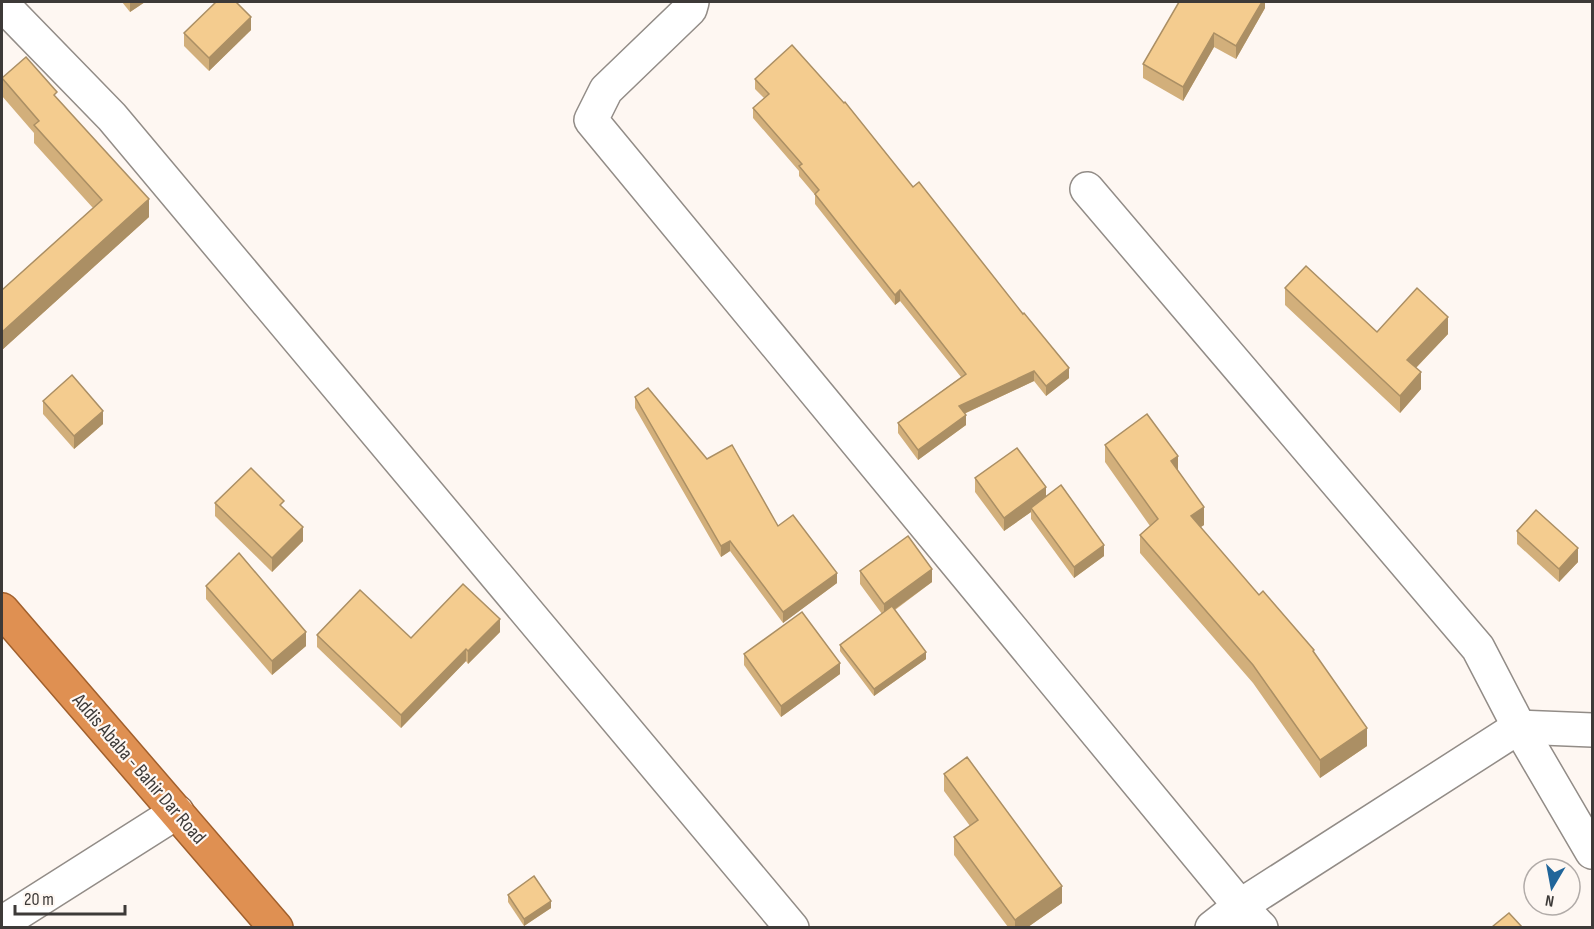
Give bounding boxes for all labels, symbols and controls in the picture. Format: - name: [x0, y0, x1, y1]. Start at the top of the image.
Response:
- street label: Addis Ababa - Bahir Dar Road: [67, 688, 211, 849]
- north arrow: [1522, 857, 1582, 917]
- scale bar: [15, 878, 124, 916]
- text: 20 m: [24, 889, 54, 910]
- text: N: [1544, 890, 1556, 910]

